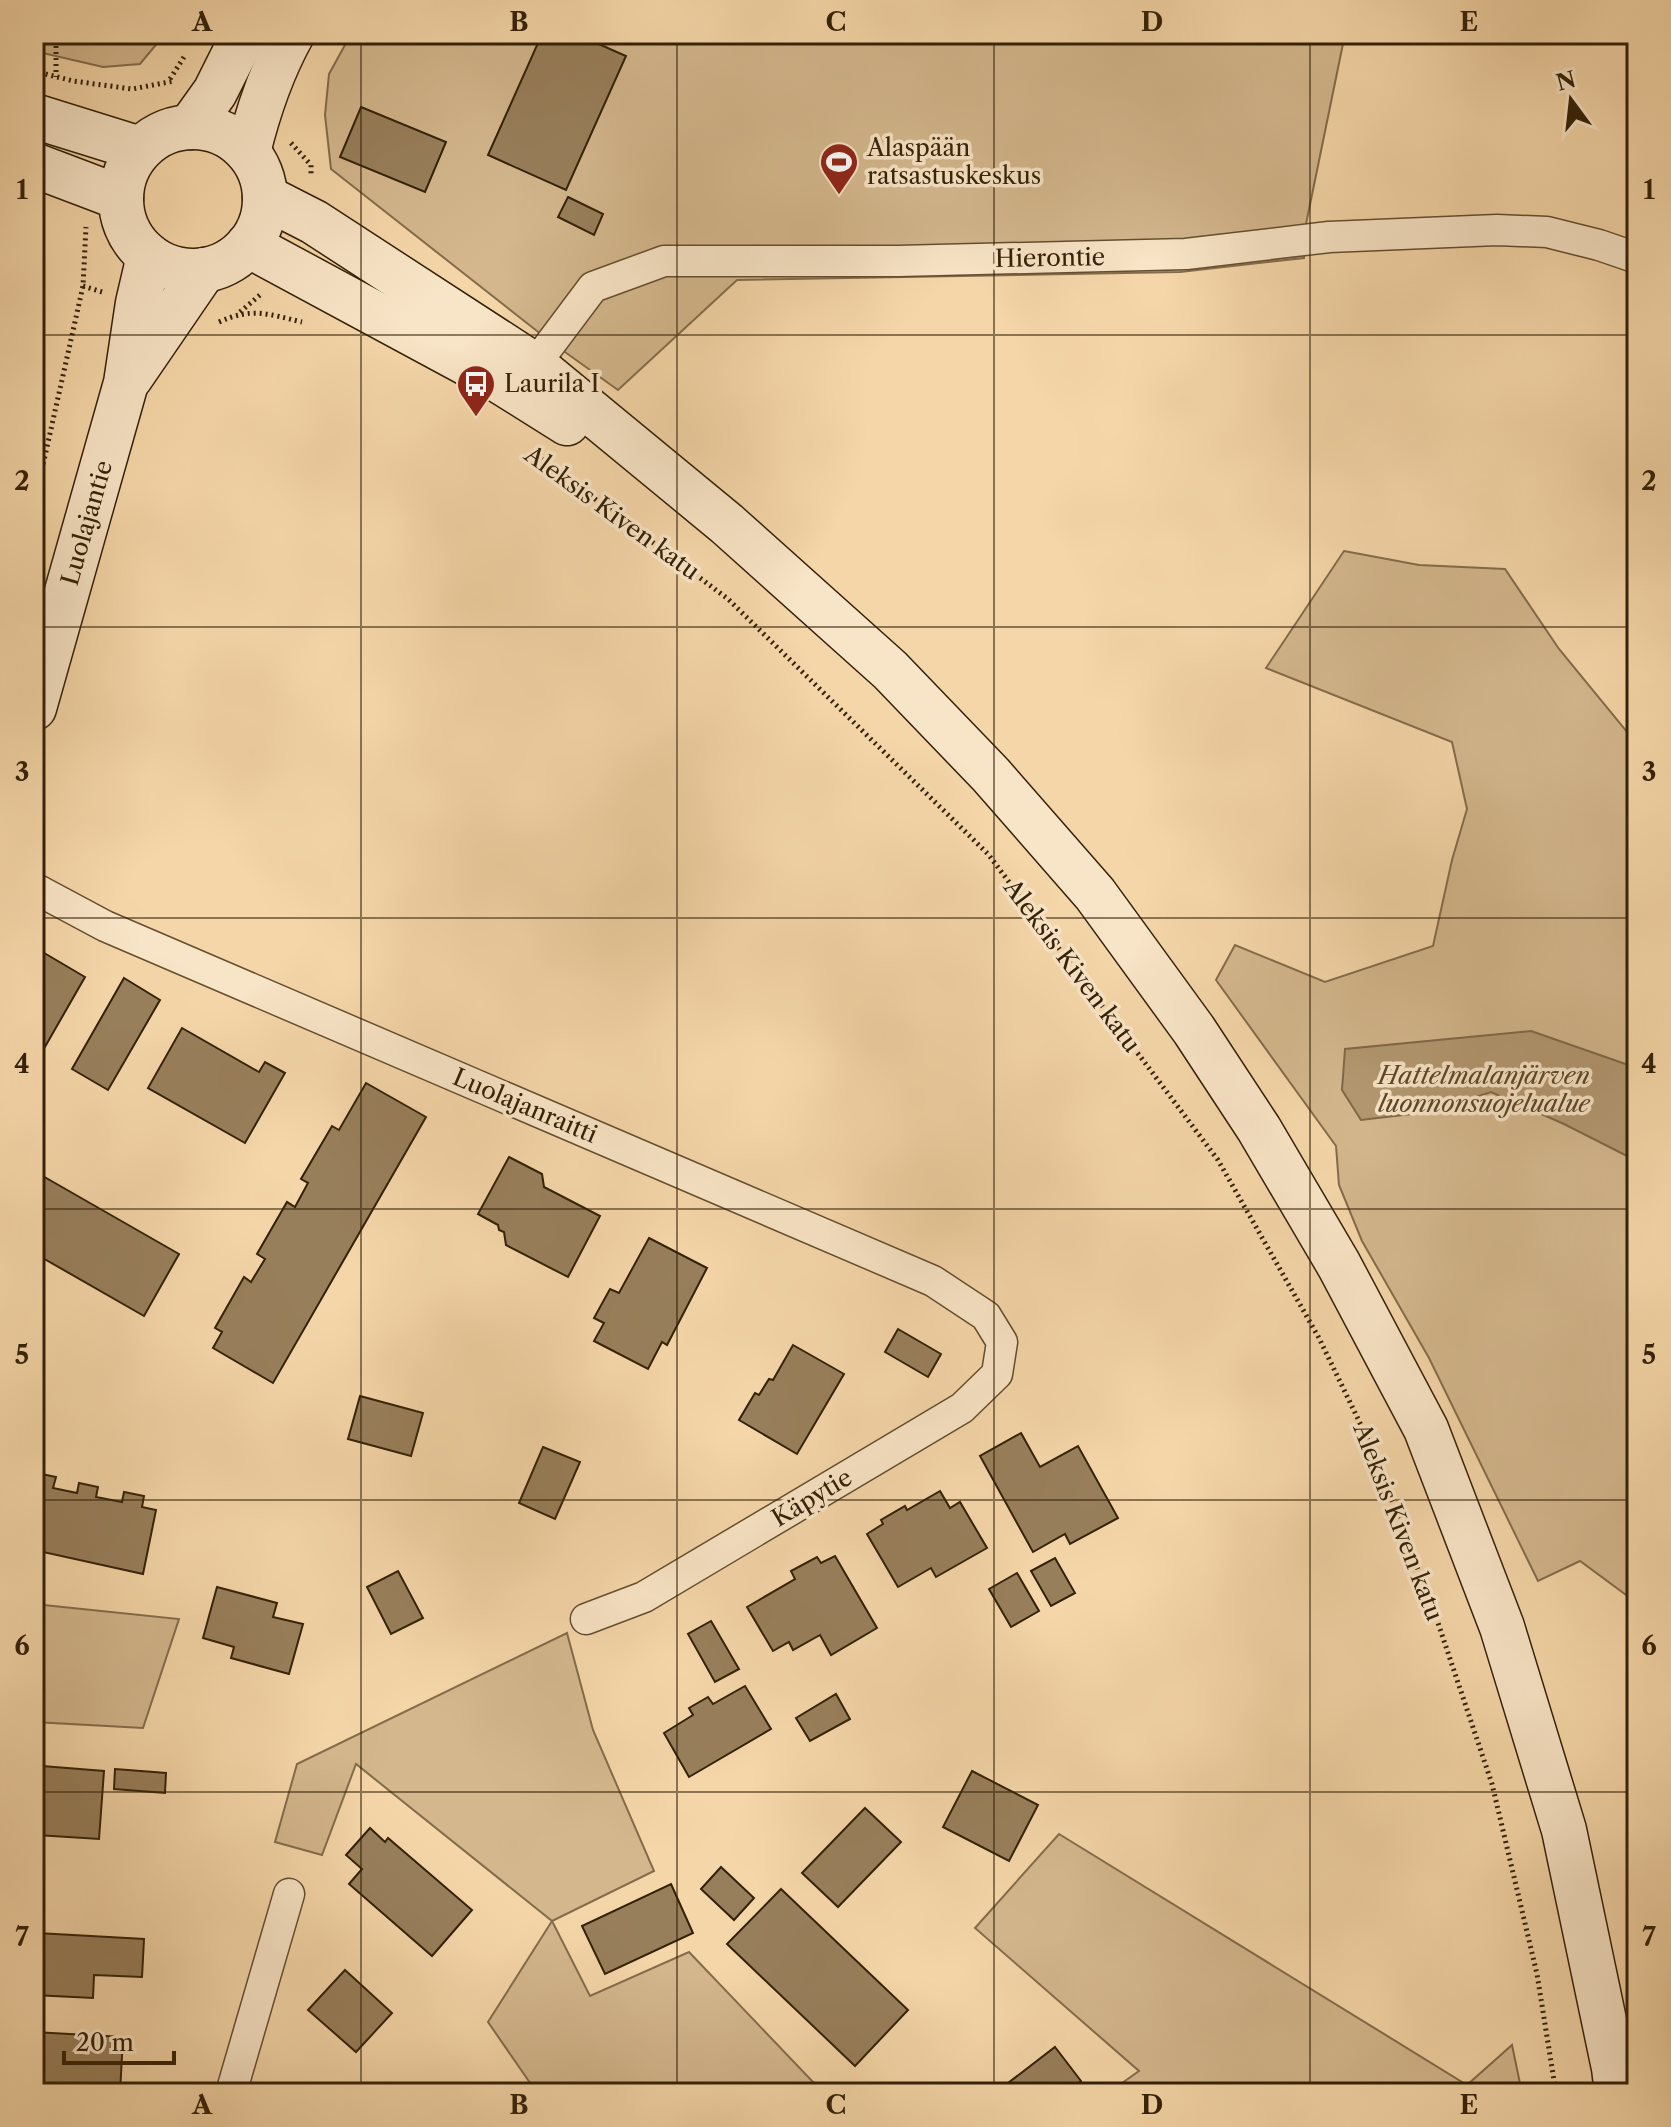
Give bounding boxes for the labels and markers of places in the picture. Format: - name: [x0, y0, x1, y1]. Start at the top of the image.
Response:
- place label: Alaspään ratsastuskeskus: [866, 133, 1041, 190]
- sports icon: Alaspään ratsastuskeskus: [818, 141, 860, 196]
- bus stop icon: Laurila I: [455, 363, 497, 418]
- place label: Laurila I: [504, 369, 600, 398]

